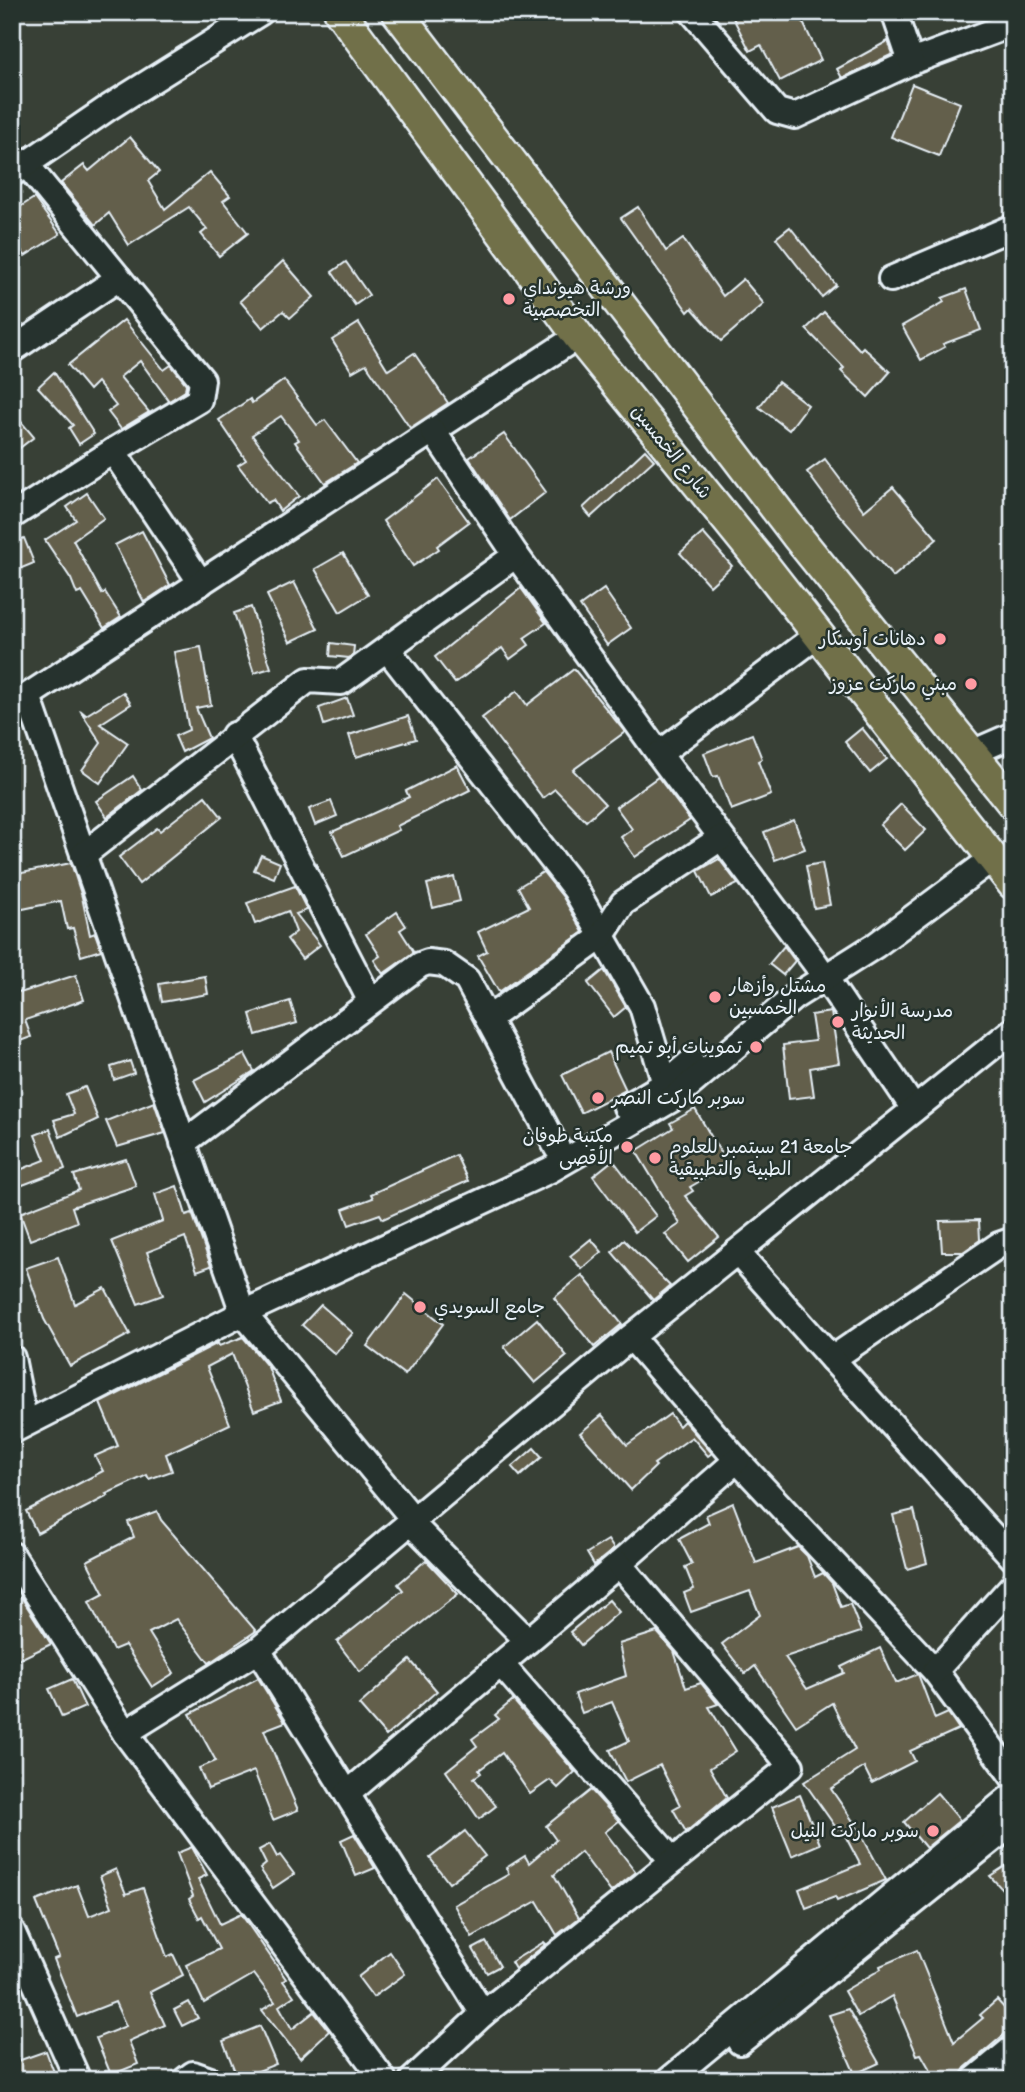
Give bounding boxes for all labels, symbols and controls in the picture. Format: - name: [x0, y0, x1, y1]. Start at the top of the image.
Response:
- place label: ورشة هيونداي التخصصية: [523, 277, 631, 322]
- marker: ورشة هيونداي التخصصية: [501, 291, 517, 307]
- street label: شارع الخمسين: [625, 400, 716, 504]
- place label: دهانات أوسكار: [817, 628, 926, 651]
- marker: دهانات أوسكار: [932, 631, 948, 647]
- place label: مبني ماركت عزوز: [828, 673, 957, 700]
- marker: مبني ماركت عزوز: [963, 676, 979, 692]
- place label: مشتل وأزهار الخمسين: [728, 975, 826, 1020]
- marker: مشتل وأزهار الخمسين: [707, 989, 723, 1005]
- place label: مدرسة الأنوار الحديثة: [850, 998, 953, 1045]
- marker: مدرسة الأنوار الحديثة: [830, 1014, 846, 1030]
- place label: تموينات أبو تميم: [615, 1036, 742, 1061]
- marker: تموينات أبو تميم: [748, 1039, 764, 1055]
- place label: سوبر ماركت النصر: [610, 1087, 745, 1110]
- marker: سوبر ماركت النصر: [590, 1090, 606, 1106]
- place label: مكتبة طوفان الأقصى: [522, 1125, 613, 1170]
- place label: جامعة 21 سبتمبر للعلوم الطبية والتطبيقية: [669, 1136, 853, 1181]
- marker: مكتبة طوفان الأقصى: [619, 1139, 635, 1155]
- marker: جامعة 21 سبتمبر للعلوم الطبية والتطبيقية: [647, 1150, 663, 1166]
- place label: جامع السويدي: [434, 1296, 545, 1321]
- marker: جامع السويدي: [412, 1299, 428, 1315]
- place label: سوبر ماركت النيل: [791, 1820, 919, 1843]
- marker: سوبر ماركت النيل: [925, 1823, 941, 1839]

